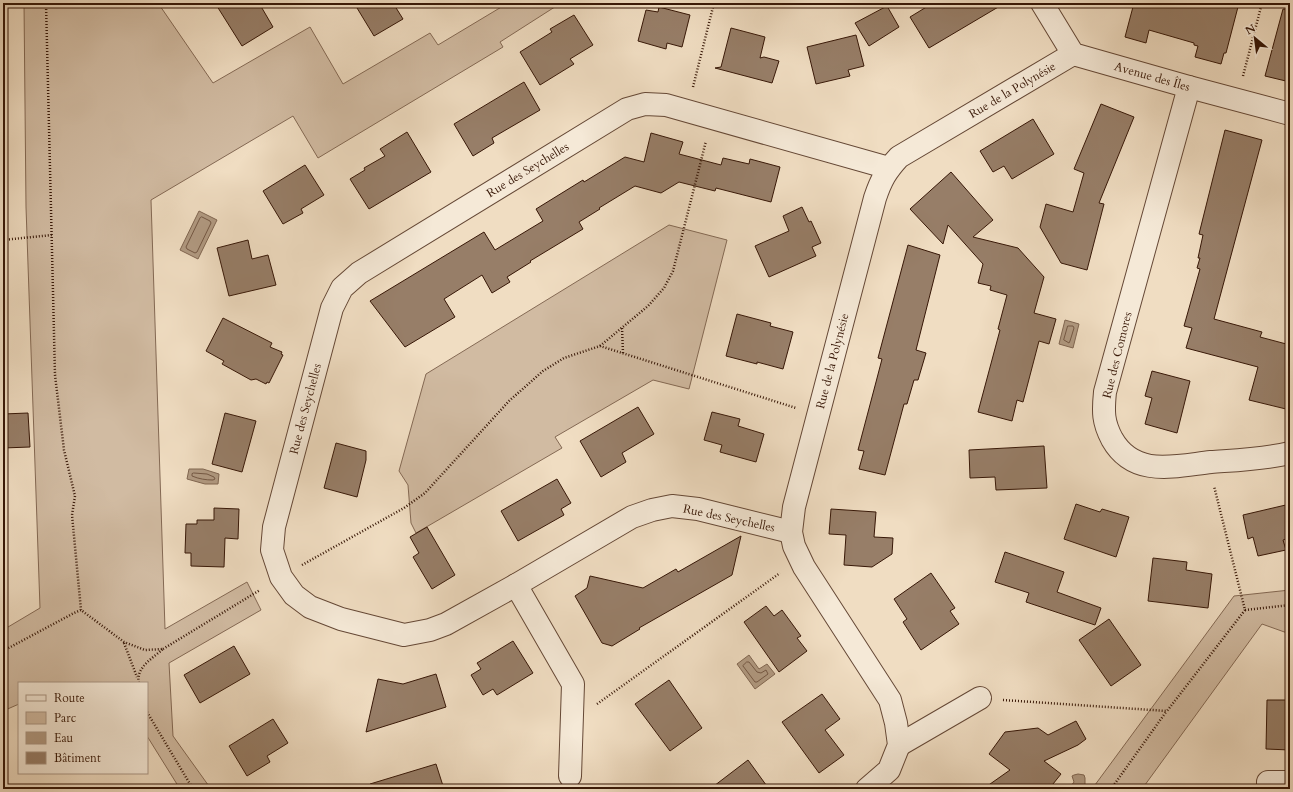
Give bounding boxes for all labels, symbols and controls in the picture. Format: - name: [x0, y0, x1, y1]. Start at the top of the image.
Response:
- north arrow: [1235, 18, 1275, 58]
- text: N: [1243, 21, 1259, 39]
- street label: Rue de la Polynésie: [966, 58, 1059, 122]
- street label: Avenue des Îles: [1113, 58, 1192, 95]
- street label: Rue des Seychelles: [484, 139, 572, 201]
- street label: Rue des Comores: [1098, 310, 1136, 400]
- street label: Rue de la Polynésie: [812, 311, 852, 411]
- street label: Rue des Seychelles: [286, 361, 325, 456]
- street label: Rue des Seychelles: [682, 500, 776, 536]
- legend: [18, 682, 148, 774]
- text: Route: [54, 690, 85, 706]
- text: Parc: [54, 710, 77, 726]
- text: Eau: [54, 730, 74, 746]
- text: Bâtiment: [54, 750, 101, 766]

